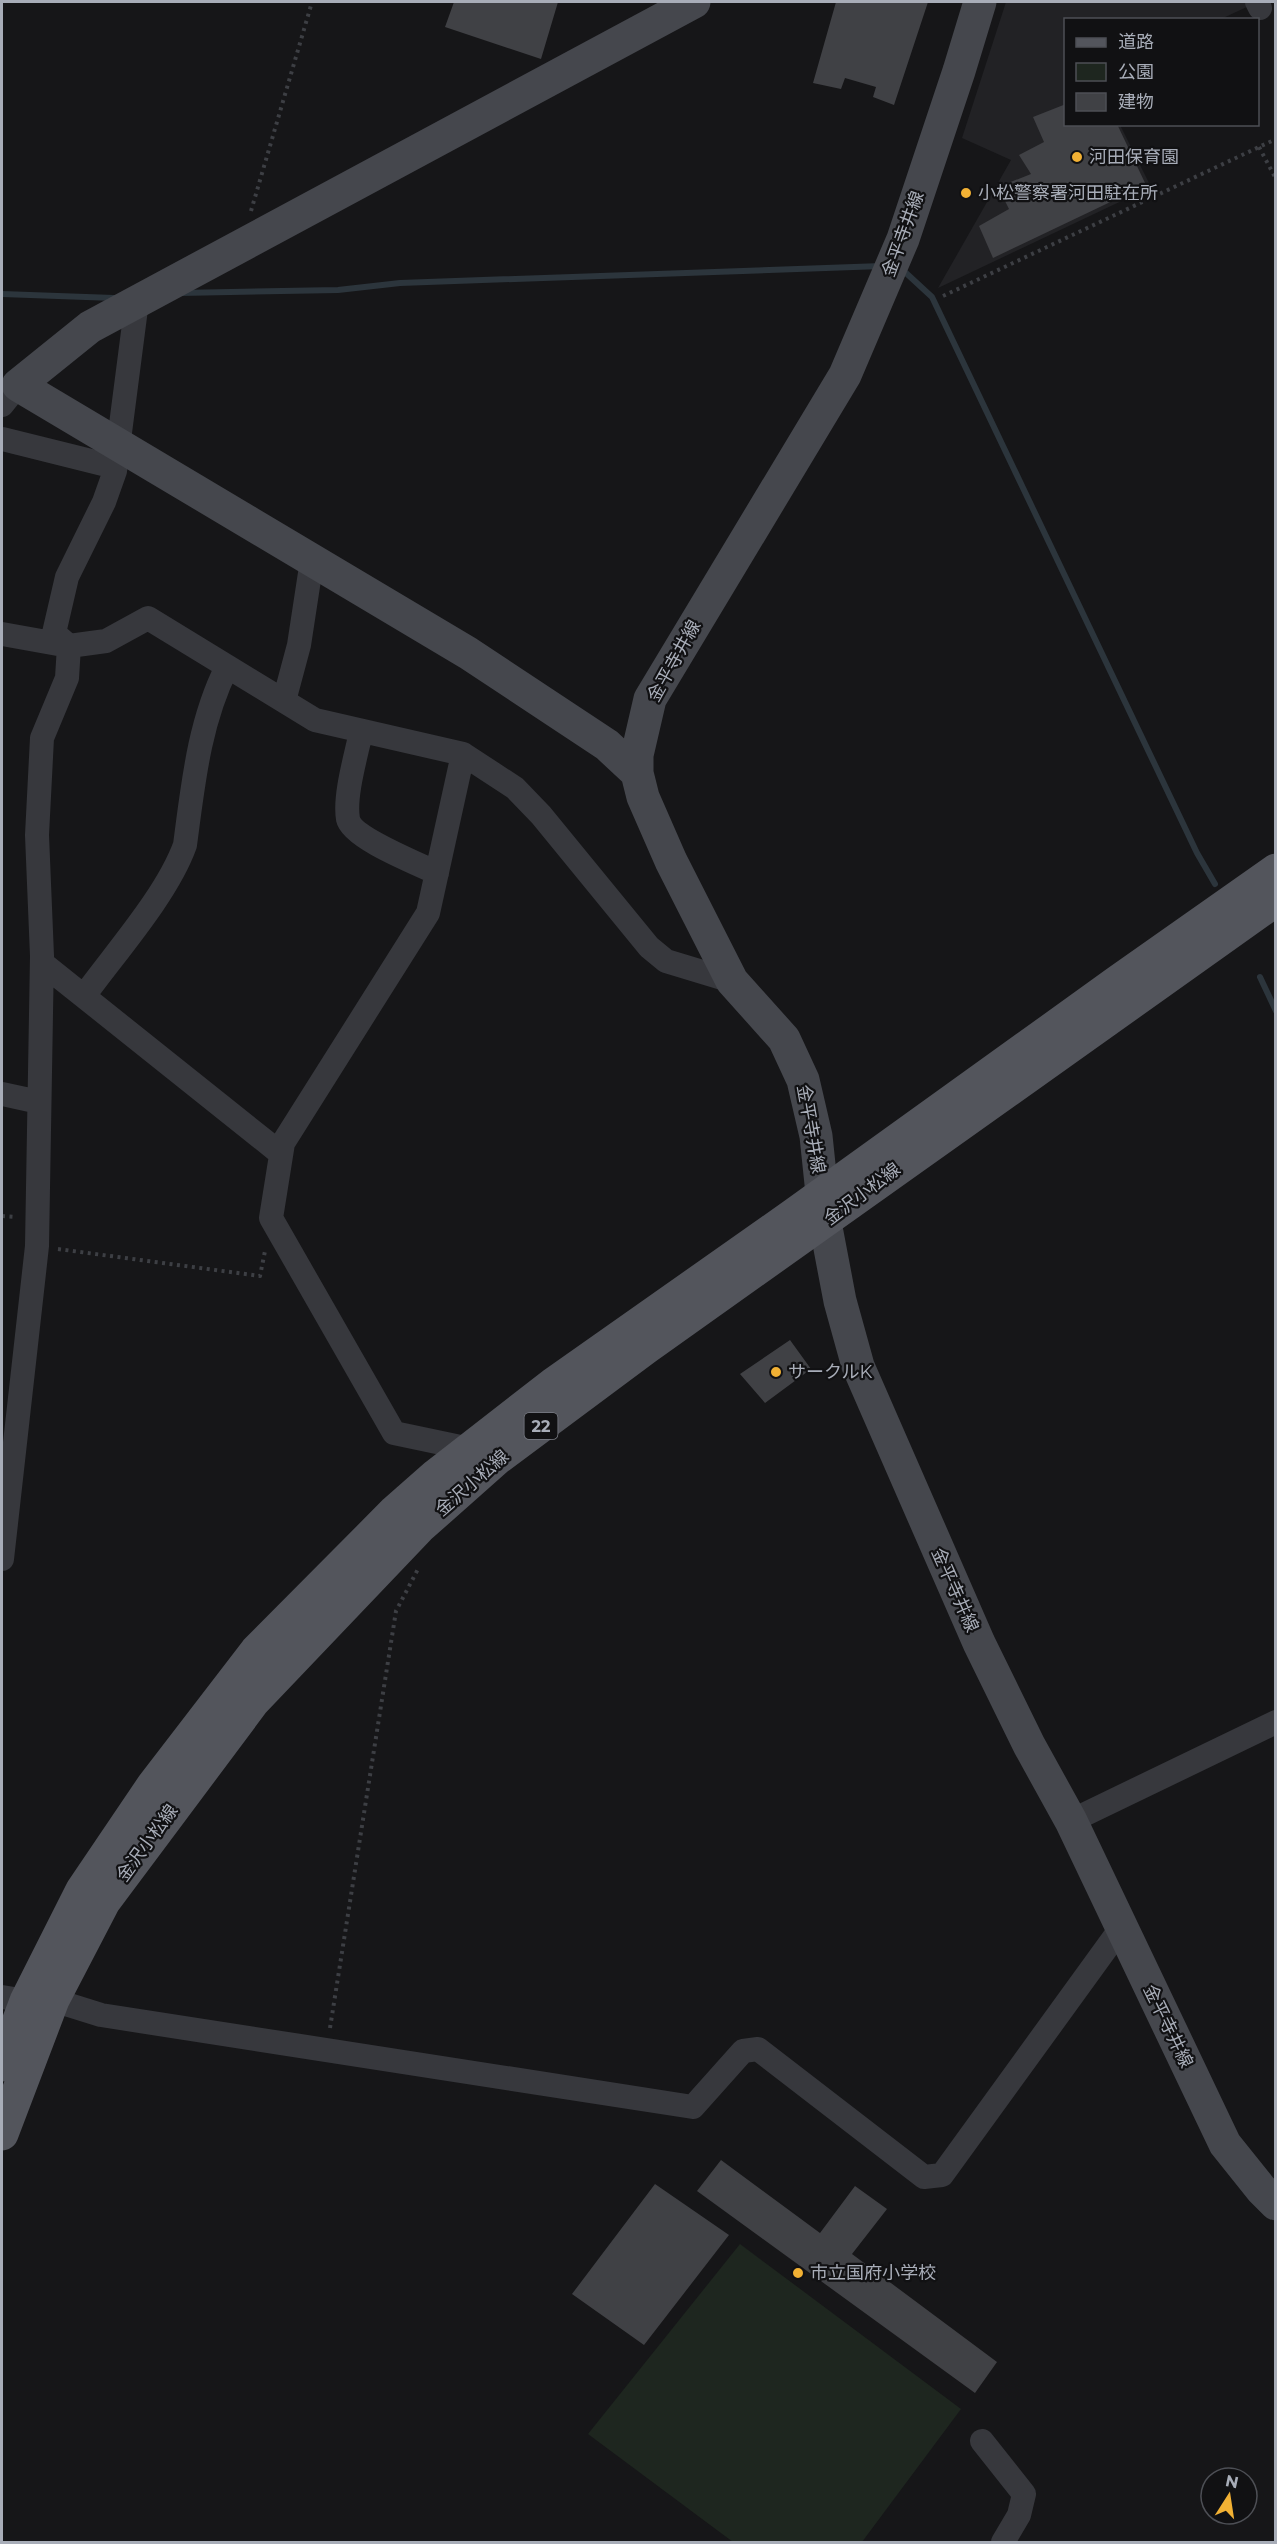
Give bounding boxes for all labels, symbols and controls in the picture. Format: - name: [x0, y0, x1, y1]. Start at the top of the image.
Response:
- legend: [1064, 18, 1259, 126]
- text: 道路: [1118, 31, 1154, 53]
- text: 公園: [1118, 61, 1154, 83]
- text: 建物: [1118, 91, 1154, 113]
- place label: 河田保育園: [1089, 146, 1179, 168]
- marker: 河田保育園: [1070, 150, 1084, 164]
- place label: 小松警察署河田駐在所: [978, 182, 1158, 204]
- marker: 小松警察署河田駐在所: [959, 186, 973, 200]
- street label: 金平寺井線: [877, 188, 929, 280]
- street label: 金平寺井線: [643, 616, 705, 706]
- street label: 金平寺井線: [792, 1083, 830, 1175]
- street label: 金沢小松線: [819, 1158, 905, 1230]
- place label: サークルK: [788, 1361, 872, 1383]
- marker: サークルK: [769, 1365, 783, 1379]
- road number: 22: [524, 1413, 558, 1439]
- street label: 金沢小松線: [431, 1445, 513, 1521]
- street label: 金平寺井線: [927, 1544, 983, 1636]
- street label: 金沢小松線: [112, 1800, 182, 1886]
- street label: 金平寺井線: [1138, 1981, 1198, 2071]
- place label: 市立国府小学校: [810, 2262, 936, 2284]
- marker: 市立国府小学校: [791, 2266, 805, 2280]
- north arrow: [1199, 2466, 1259, 2526]
- text: N: [1224, 2471, 1240, 2492]

